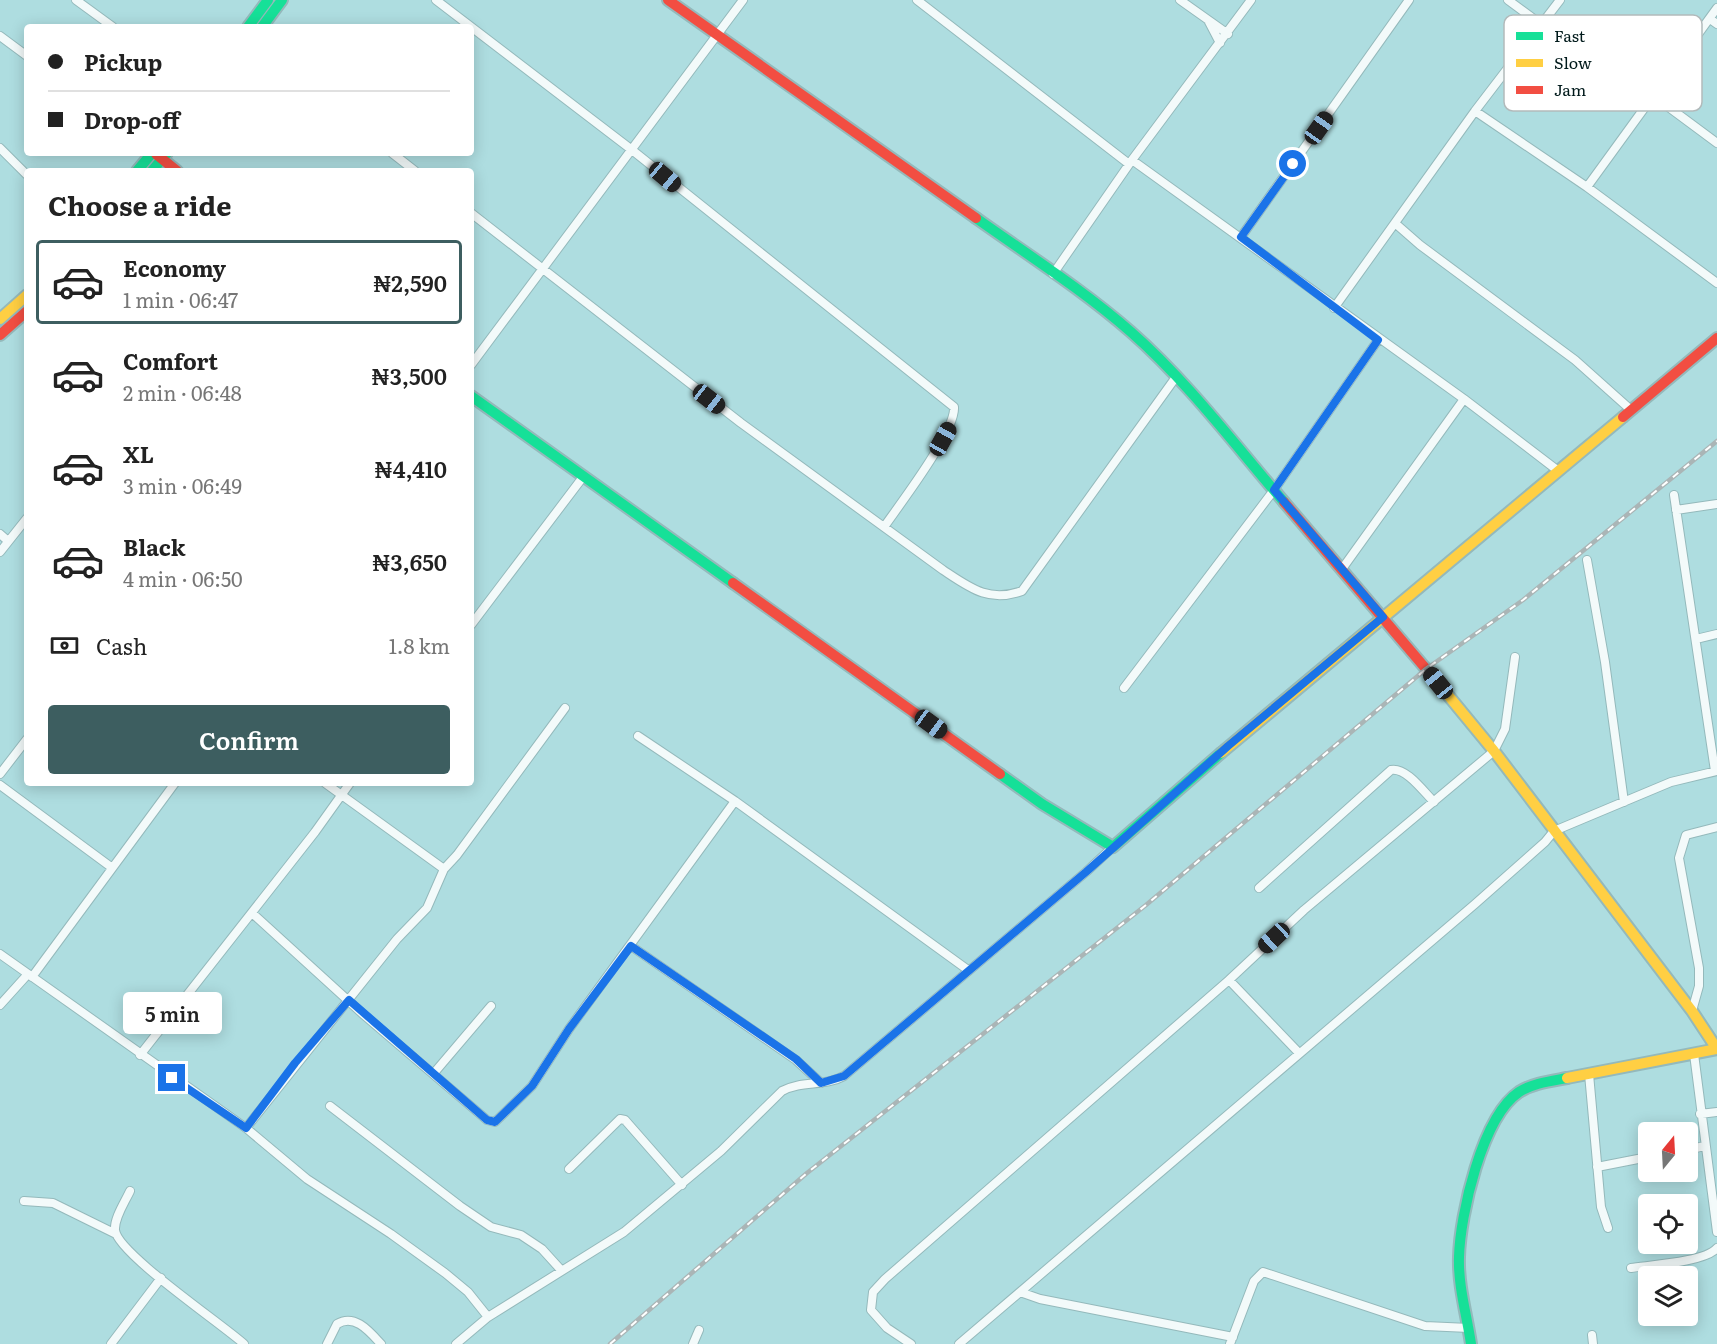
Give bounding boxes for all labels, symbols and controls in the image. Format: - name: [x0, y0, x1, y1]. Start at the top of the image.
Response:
- legend: [1504, 15, 1702, 111]
- text: Fast: [1554, 23, 1586, 47]
- text: Pickup: [84, 45, 162, 78]
- text: Slow: [1554, 50, 1592, 74]
- text: Jam: [1554, 77, 1587, 101]
- text: Drop-off: [84, 103, 180, 136]
- car: [1301, 108, 1337, 148]
- route start: [1279, 150, 1306, 177]
- car: [645, 159, 685, 195]
- text: Choose a ride: [48, 184, 231, 224]
- text: Economy: [123, 251, 226, 284]
- icon: car: [51, 255, 105, 309]
- text: ₦2,590: [373, 266, 447, 299]
- text: 1 min · 06:47: [123, 284, 238, 314]
- text: Comfort: [123, 344, 218, 377]
- icon: car: [51, 348, 105, 402]
- text: ₦3,500: [371, 359, 447, 392]
- text: 2 min · 06:48: [123, 377, 242, 407]
- car: [689, 381, 729, 417]
- car: [926, 419, 960, 459]
- text: XL: [123, 437, 154, 470]
- icon: car: [51, 441, 105, 495]
- text: ₦4,410: [374, 452, 447, 485]
- text: 3 min · 06:49: [123, 470, 242, 500]
- text: Black: [123, 530, 185, 563]
- icon: car: [51, 534, 105, 588]
- text: ₦3,650: [372, 545, 447, 578]
- text: 4 min · 06:50: [123, 563, 243, 593]
- icon: cash: [48, 629, 81, 662]
- text: Cash: [96, 629, 147, 662]
- text: 1.8 km: [389, 630, 450, 660]
- car: [1420, 663, 1456, 703]
- button: Confirm: [48, 705, 450, 774]
- car: [911, 706, 951, 742]
- car: [1255, 919, 1293, 957]
- callout: 5 min: [122, 991, 222, 1033]
- text: 5 min: [145, 998, 200, 1028]
- route end: [158, 1064, 185, 1091]
- north arrow: [1638, 1122, 1698, 1182]
- map controls: [1638, 1122, 1698, 1326]
- button: locate: [1638, 1194, 1698, 1254]
- button: layers: [1638, 1266, 1698, 1326]

